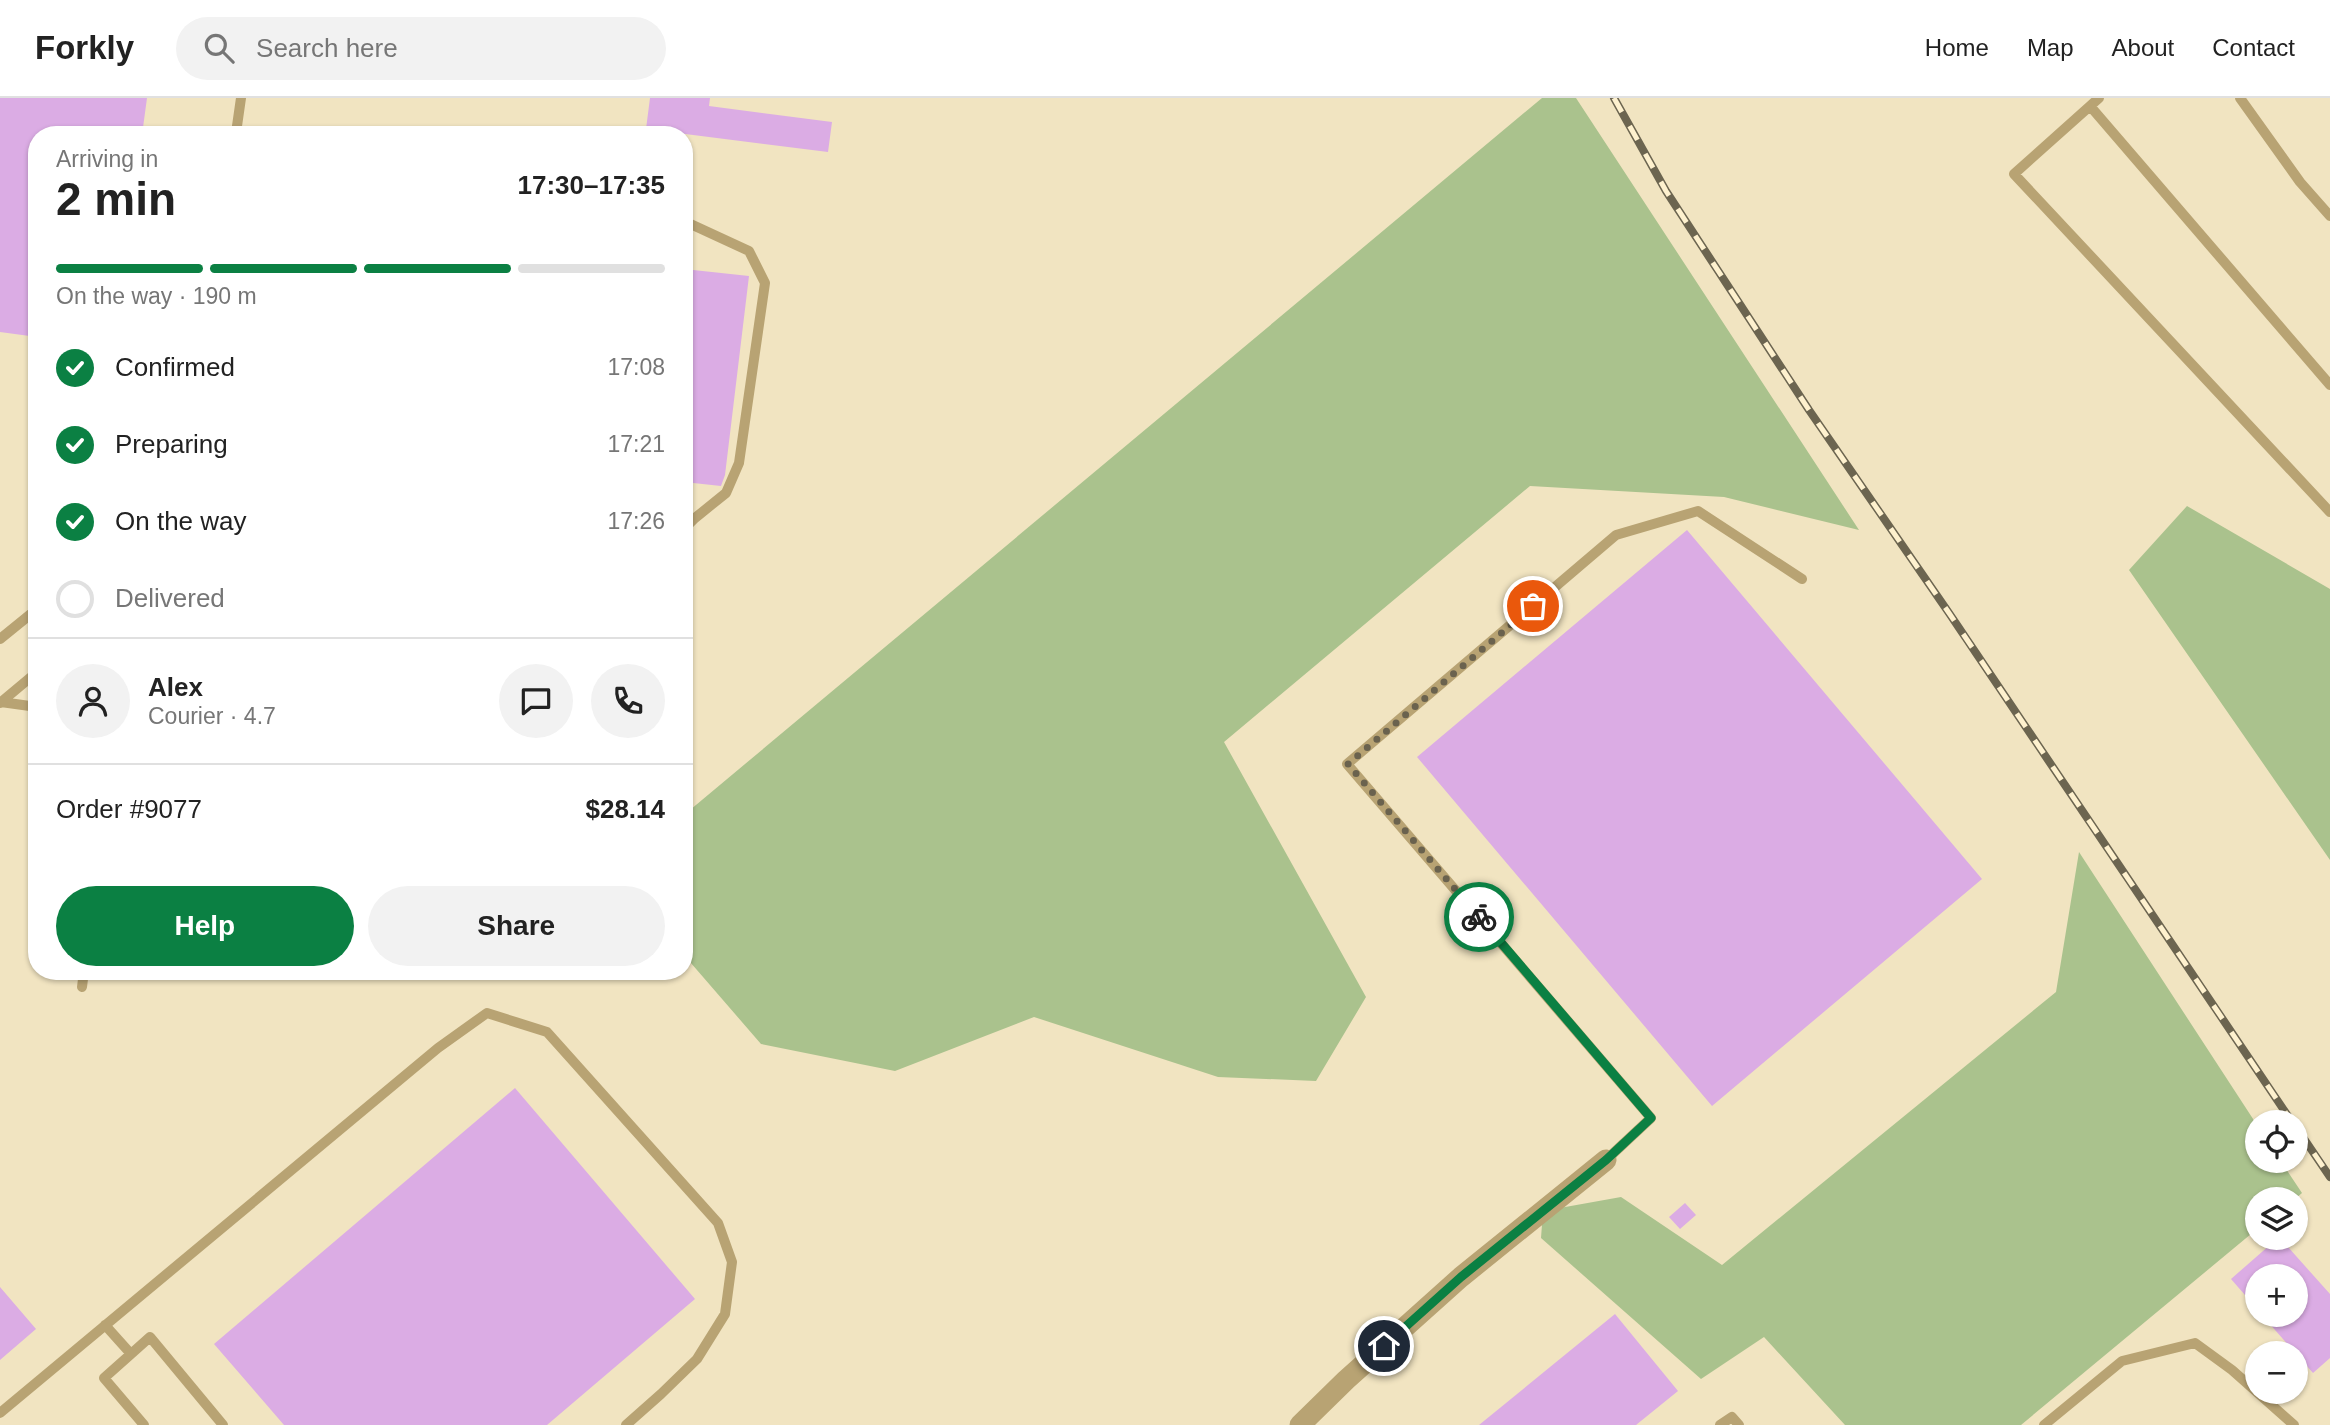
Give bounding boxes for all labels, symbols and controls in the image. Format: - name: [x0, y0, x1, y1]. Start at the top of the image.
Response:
- search box: [176, 17, 666, 80]
- text: Forkly: [35, 29, 134, 66]
- icon: search: [200, 29, 238, 67]
- text: Search here: [256, 33, 398, 63]
- text: Home: [1925, 34, 1989, 61]
- text: Map: [2027, 34, 2074, 61]
- text: About: [2112, 34, 2174, 61]
- text: Contact: [2212, 34, 2295, 61]
- text: Arriving in: [56, 146, 158, 172]
- text: 17:30–17:35: [518, 170, 665, 200]
- text: 2 min: [56, 173, 176, 225]
- text: On the way · 190 m: [56, 283, 257, 309]
- icon: check: [56, 349, 94, 387]
- text: Confirmed: [115, 352, 235, 382]
- text: 17:08: [607, 354, 665, 380]
- icon: check: [56, 426, 94, 464]
- text: Preparing: [115, 429, 228, 459]
- text: 17:21: [607, 431, 665, 457]
- icon: check: [56, 503, 94, 541]
- text: On the way: [115, 506, 247, 536]
- text: 17:26: [607, 508, 665, 534]
- pin: [1503, 576, 1563, 636]
- text: Delivered: [115, 583, 225, 613]
- icon: bag: [1514, 587, 1552, 625]
- button: person: [56, 664, 130, 738]
- button: chat: [499, 664, 573, 738]
- button: phone: [591, 664, 665, 738]
- text: Alex: [148, 672, 203, 702]
- text: Courier · 4.7: [148, 703, 276, 729]
- text: Order #9077: [56, 794, 202, 824]
- text: $28.14: [585, 794, 665, 824]
- courier: [1444, 882, 1514, 952]
- button: Help: [56, 886, 354, 966]
- button: Share: [368, 886, 665, 966]
- icon: bike: [1460, 898, 1498, 936]
- map controls: [2245, 1110, 2308, 1404]
- button: locate: [2245, 1110, 2308, 1173]
- button: layers: [2245, 1187, 2308, 1250]
- button: +: [2245, 1264, 2308, 1327]
- pin: [1354, 1316, 1414, 1376]
- icon: home: [1365, 1327, 1403, 1365]
- button: −: [2245, 1341, 2308, 1404]

